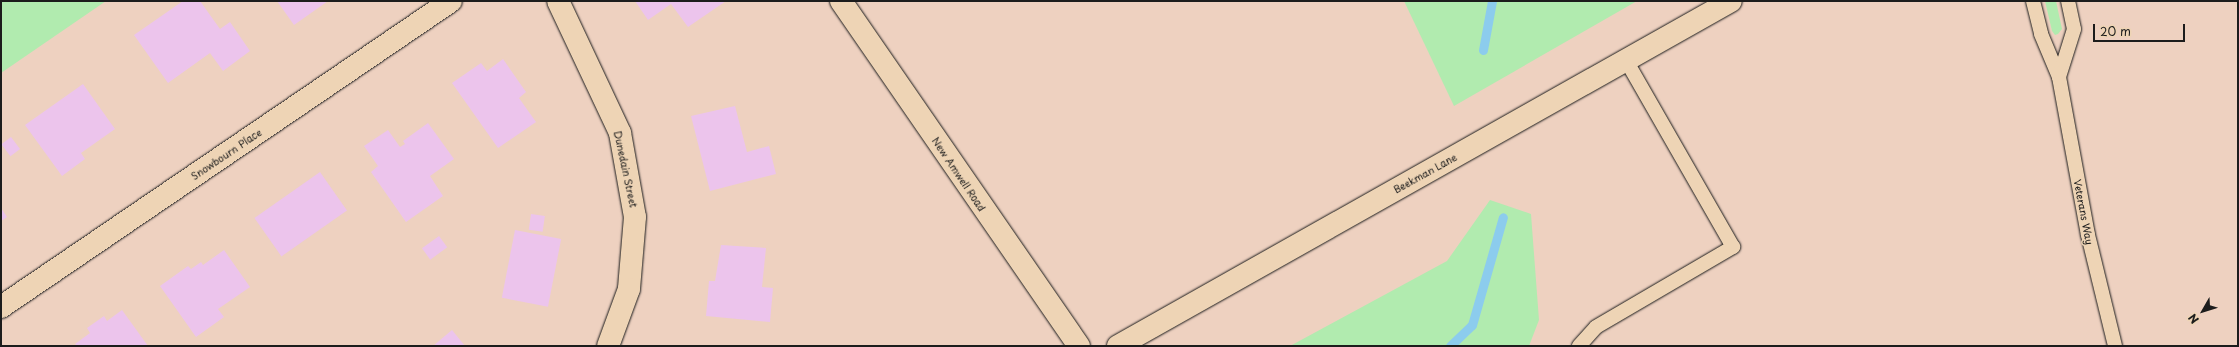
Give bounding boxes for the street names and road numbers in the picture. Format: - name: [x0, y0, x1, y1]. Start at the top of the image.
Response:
- street label: Snowbourn Place: [188, 126, 264, 182]
- street label: Dunedain Street: [612, 129, 640, 209]
- street label: New Amwell Road: [930, 135, 988, 213]
- street label: Beekman Lane: [1391, 151, 1459, 195]
- street label: Veterans Way: [2072, 178, 2096, 246]

